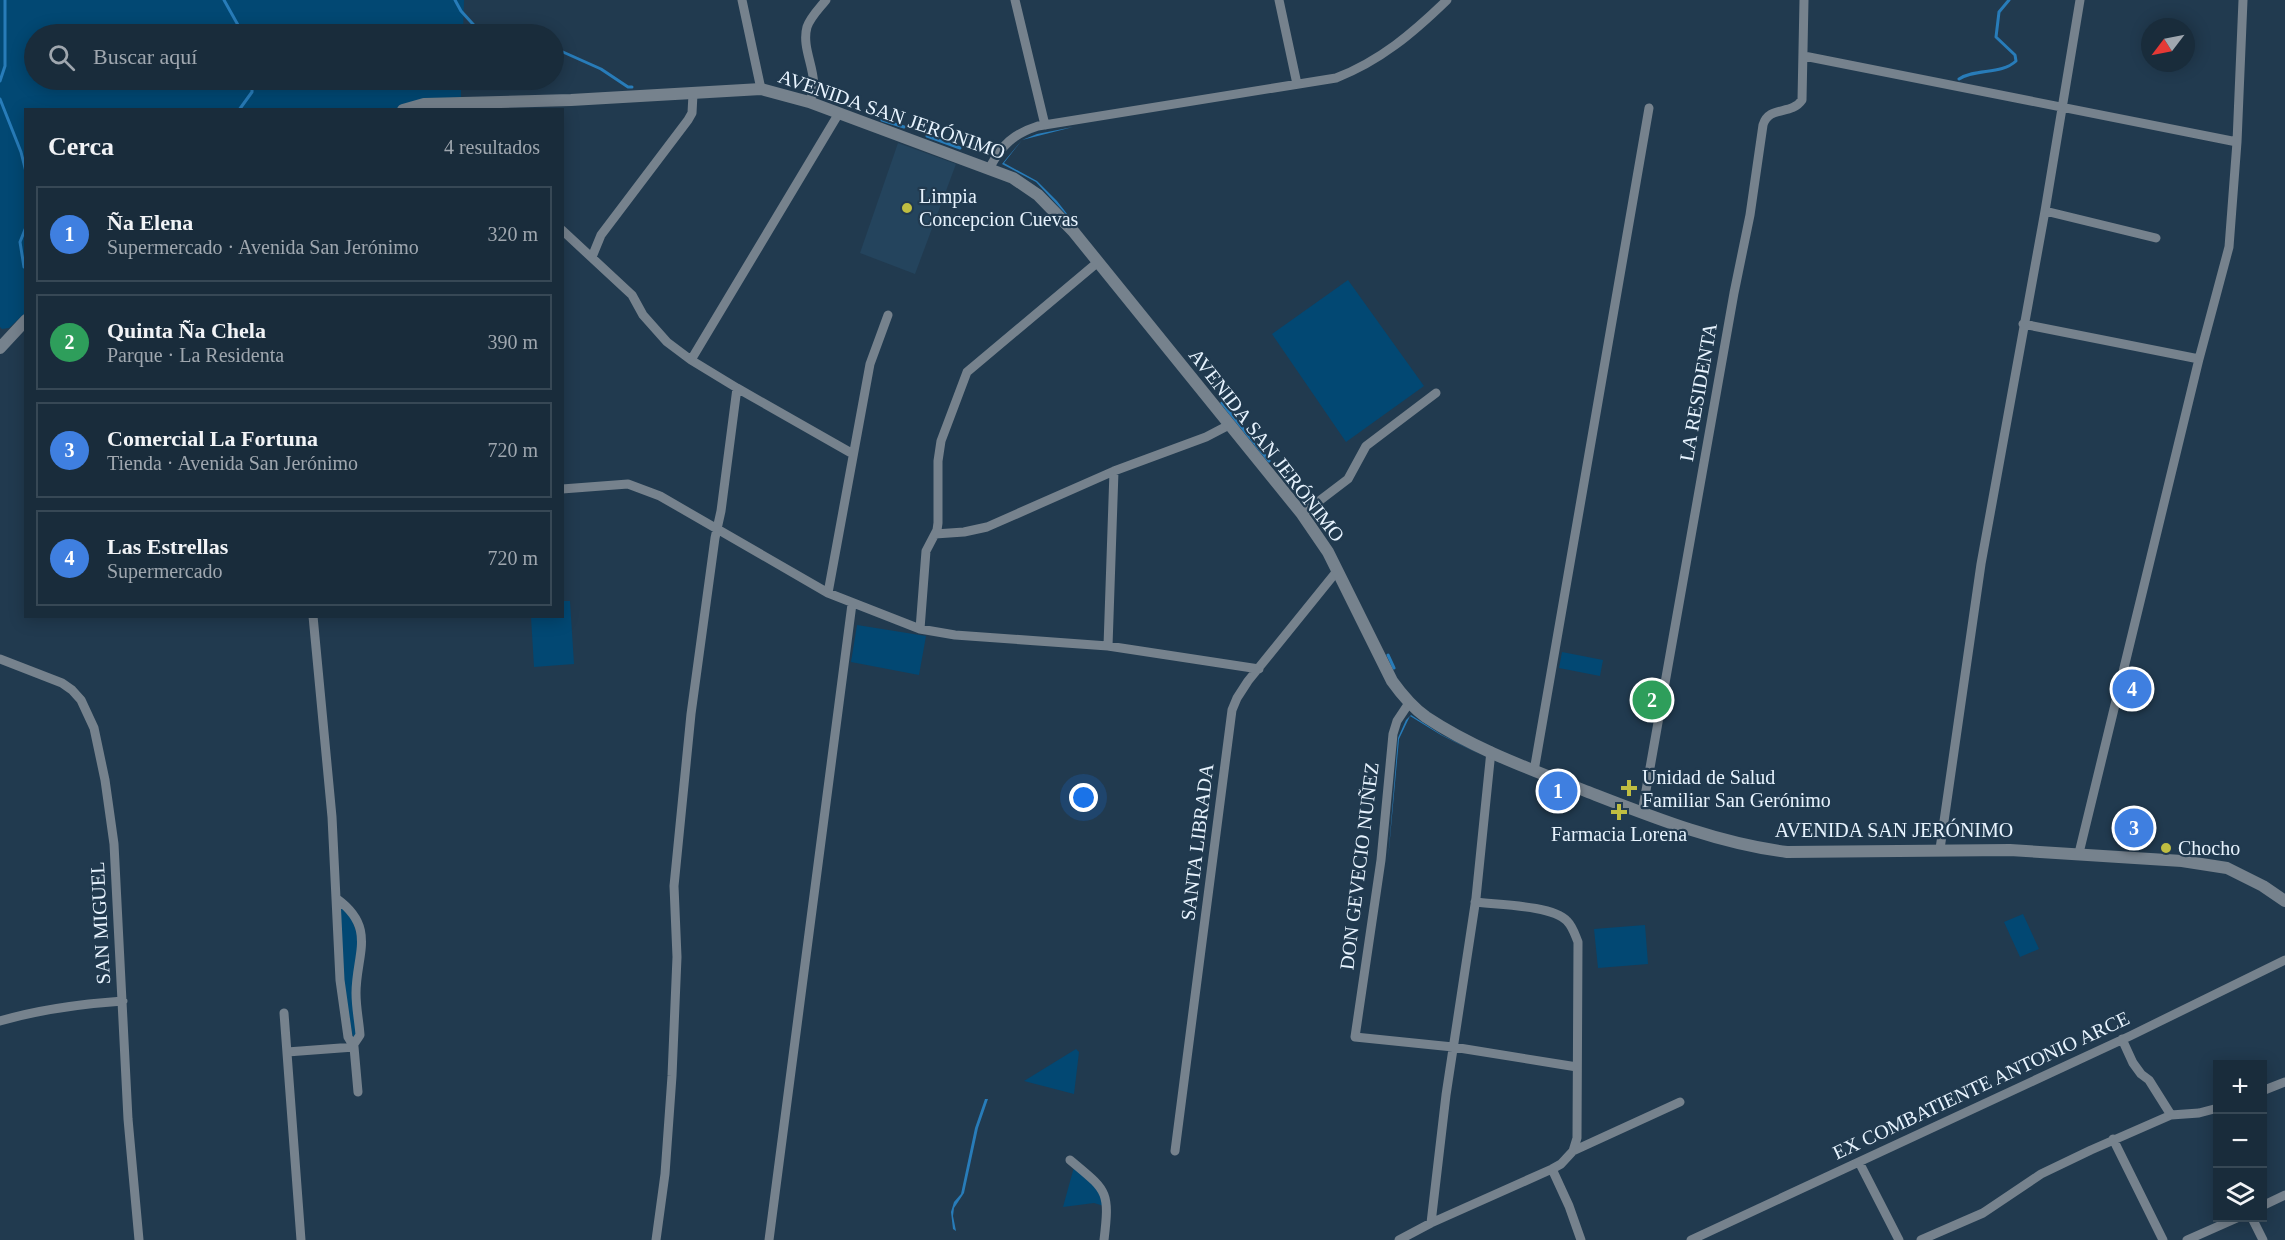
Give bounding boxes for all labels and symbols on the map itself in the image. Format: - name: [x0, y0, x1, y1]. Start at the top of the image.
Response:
- north arrow: [2141, 18, 2195, 72]
- street label: AVENIDA SAN JERÓNIMO: [776, 64, 1009, 163]
- place label: Limpia Concepcion Cuevas: [919, 185, 1079, 231]
- marker: Limpia Concepcion Cuevas: [900, 201, 914, 215]
- street label: LA RESIDENTA: [1675, 321, 1721, 463]
- street label: AVENIDA SAN JERÓNIMO: [1185, 344, 1350, 546]
- pin: 4: [2112, 666, 2152, 712]
- pin: 2: [1632, 678, 1672, 722]
- street label: DON GEVECIO NUÑEZ: [1334, 761, 1383, 971]
- street label: SANTA LIBRADA: [1176, 762, 1218, 922]
- place label: Unidad de Salud Familiar San Gerónimo: [1642, 766, 1831, 811]
- pin: 1: [1538, 768, 1578, 814]
- marker: Unidad de Salud Familiar San Gerónimo: [1620, 779, 1638, 797]
- your location: [1069, 783, 1098, 812]
- marker: Farmacia Lorena: [1612, 805, 1626, 819]
- pin: 3: [2114, 806, 2154, 850]
- street label: AVENIDA SAN JERÓNIMO: [1775, 818, 2013, 841]
- place label: Farmacia Lorena: [1551, 823, 1687, 845]
- place label: Chocho: [2178, 837, 2240, 859]
- marker: Chocho: [2159, 841, 2173, 855]
- street label: SAN MIGUEL: [86, 861, 114, 985]
- street label: EX COMBATIENTE ANTONIO ARCE: [1829, 1006, 2133, 1164]

